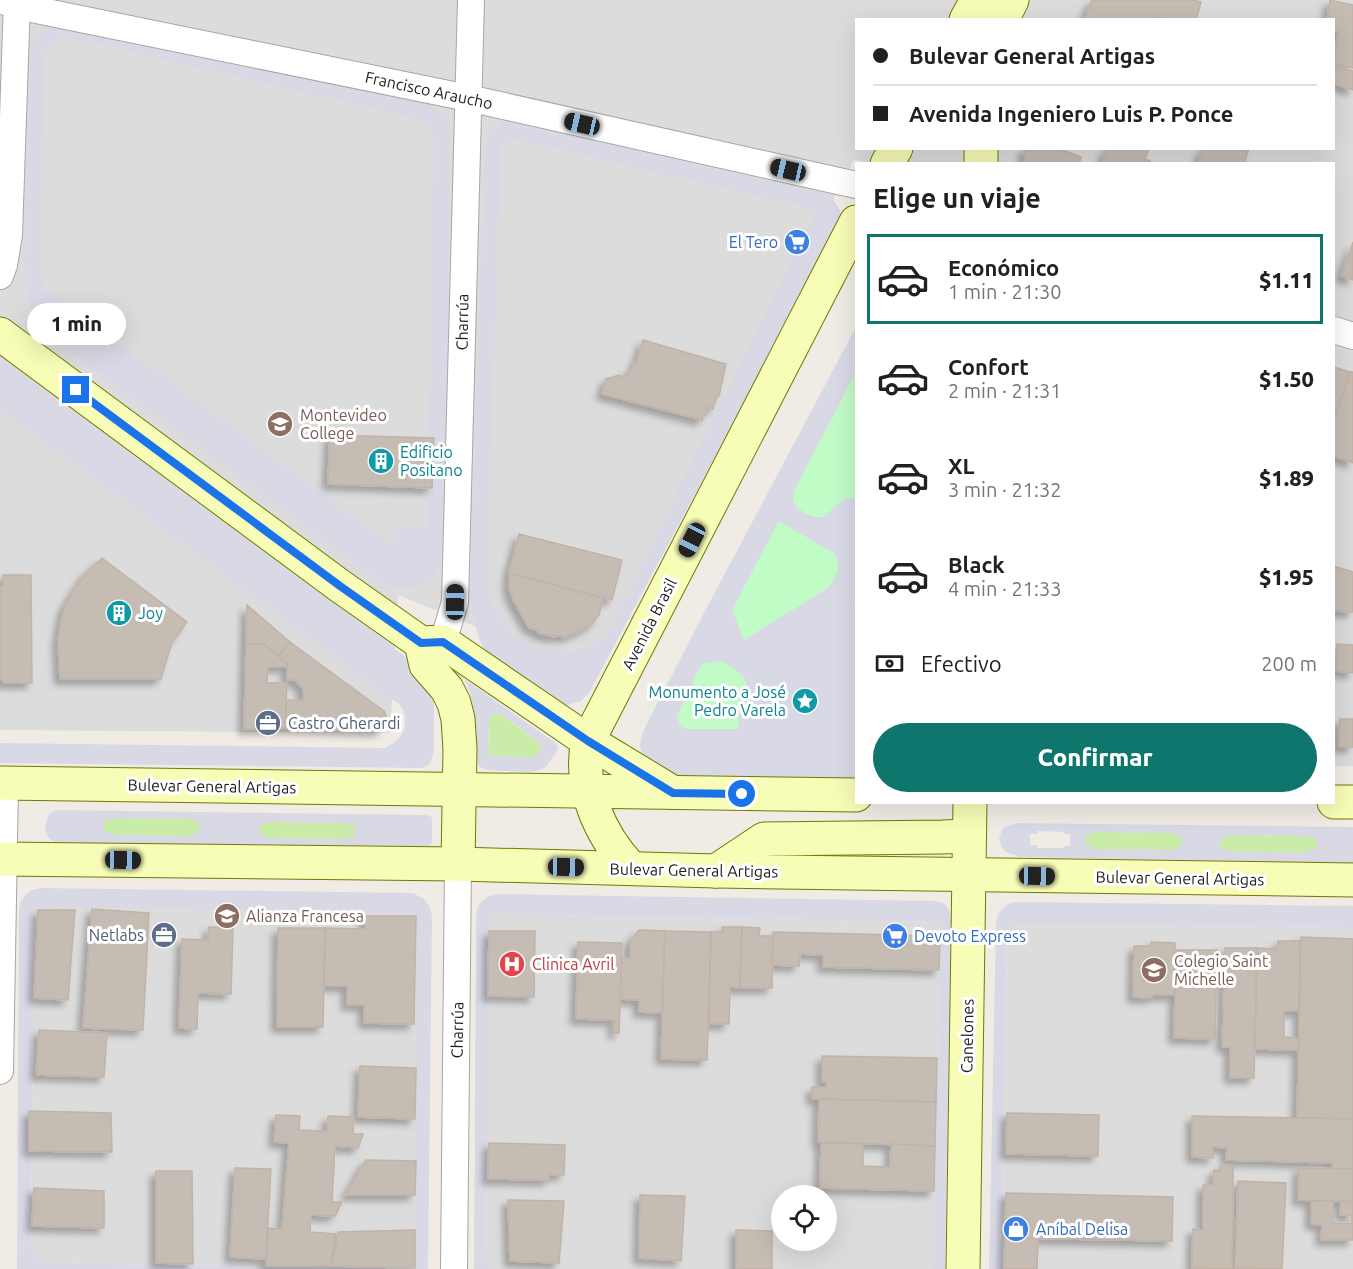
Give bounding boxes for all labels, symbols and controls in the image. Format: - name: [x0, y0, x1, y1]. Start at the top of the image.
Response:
- text: Bulevar General Artigas: [909, 43, 1155, 68]
- street label: Francisco Araucho: [364, 68, 494, 112]
- text: Avenida Ingeniero Luis P. Ponce: [909, 101, 1233, 126]
- car: [562, 111, 602, 137]
- car: [768, 157, 808, 183]
- text: Elige un viaje: [873, 183, 1041, 213]
- supermarket icon: El Tero: [782, 227, 812, 257]
- place label: El Tero: [729, 233, 778, 251]
- icon: car: [876, 252, 930, 306]
- text: Económico: [948, 255, 1059, 280]
- text: $1.11: [1259, 267, 1314, 292]
- text: 1 min · 21:30: [948, 280, 1062, 303]
- street label: Charrúa: [453, 294, 471, 350]
- callout: 1 min: [26, 303, 125, 345]
- text: 1 min: [51, 312, 102, 335]
- icon: car: [876, 351, 930, 405]
- text: Confort: [948, 354, 1029, 379]
- text: $1.50: [1259, 366, 1314, 391]
- route end: [62, 376, 89, 403]
- text: 2 min · 21:31: [948, 379, 1062, 402]
- place label: Montevideo College: [300, 406, 387, 442]
- school or university icon: Montevideo College: [265, 409, 295, 439]
- place label: Edificio Positano: [400, 443, 463, 479]
- building icon: Edificio Positano: [366, 446, 396, 476]
- icon: car: [876, 450, 930, 504]
- text: XL: [948, 453, 975, 478]
- text: $1.89: [1259, 465, 1314, 490]
- text: 3 min · 21:32: [948, 478, 1062, 501]
- car: [676, 520, 708, 560]
- icon: car: [876, 549, 930, 603]
- text: Black: [948, 552, 1005, 577]
- text: $1.95: [1259, 564, 1314, 589]
- street label: Avenida Brasil: [618, 575, 680, 673]
- text: 4 min · 21:33: [948, 577, 1062, 600]
- car: [446, 584, 464, 620]
- building icon: Joy: [104, 598, 134, 628]
- place label: Joy: [138, 604, 163, 622]
- icon: cash: [873, 647, 906, 680]
- text: Efectivo: [921, 651, 1002, 676]
- text: 200 m: [1261, 652, 1317, 675]
- place label: Monumento a José Pedro Varela: [649, 683, 786, 719]
- place icon: Monumento a José Pedro Varela: [790, 686, 820, 716]
- office icon: Castro Gherardi: [253, 708, 283, 738]
- place label: Castro Gherardi: [288, 714, 401, 732]
- button: Confirmar: [873, 723, 1317, 792]
- street label: Bulevar General Artigas: [128, 776, 297, 796]
- route start: [728, 780, 755, 807]
- car: [105, 851, 141, 869]
- car: [548, 858, 584, 876]
- street label: Bulevar General Artigas: [610, 860, 779, 880]
- car: [1019, 867, 1055, 885]
- street label: Bulevar General Artigas: [1096, 868, 1265, 888]
- school or university icon: Alianza Francesa: [212, 901, 242, 931]
- place label: Alianza Francesa: [246, 907, 364, 925]
- office icon: Netlabs: [149, 920, 179, 950]
- supermarket icon: Devoto Express: [880, 921, 910, 951]
- place label: Netlabs: [89, 926, 144, 944]
- place label: Devoto Express: [914, 927, 1026, 945]
- hospital icon: Clinica Avril: [497, 949, 527, 979]
- place label: Colegio Saint Michelle: [1174, 952, 1269, 988]
- place label: Clinica Avril: [532, 955, 614, 973]
- school or university icon: Colegio Saint Michelle: [1139, 955, 1169, 985]
- street label: Canelones: [957, 999, 977, 1073]
- street label: Charrúa: [448, 1002, 466, 1058]
- map controls: [771, 1185, 837, 1251]
- button: locate: [771, 1185, 837, 1251]
- shop icon: Aníbal Delisa: [1001, 1214, 1031, 1244]
- place label: Aníbal Delisa: [1036, 1220, 1128, 1238]

